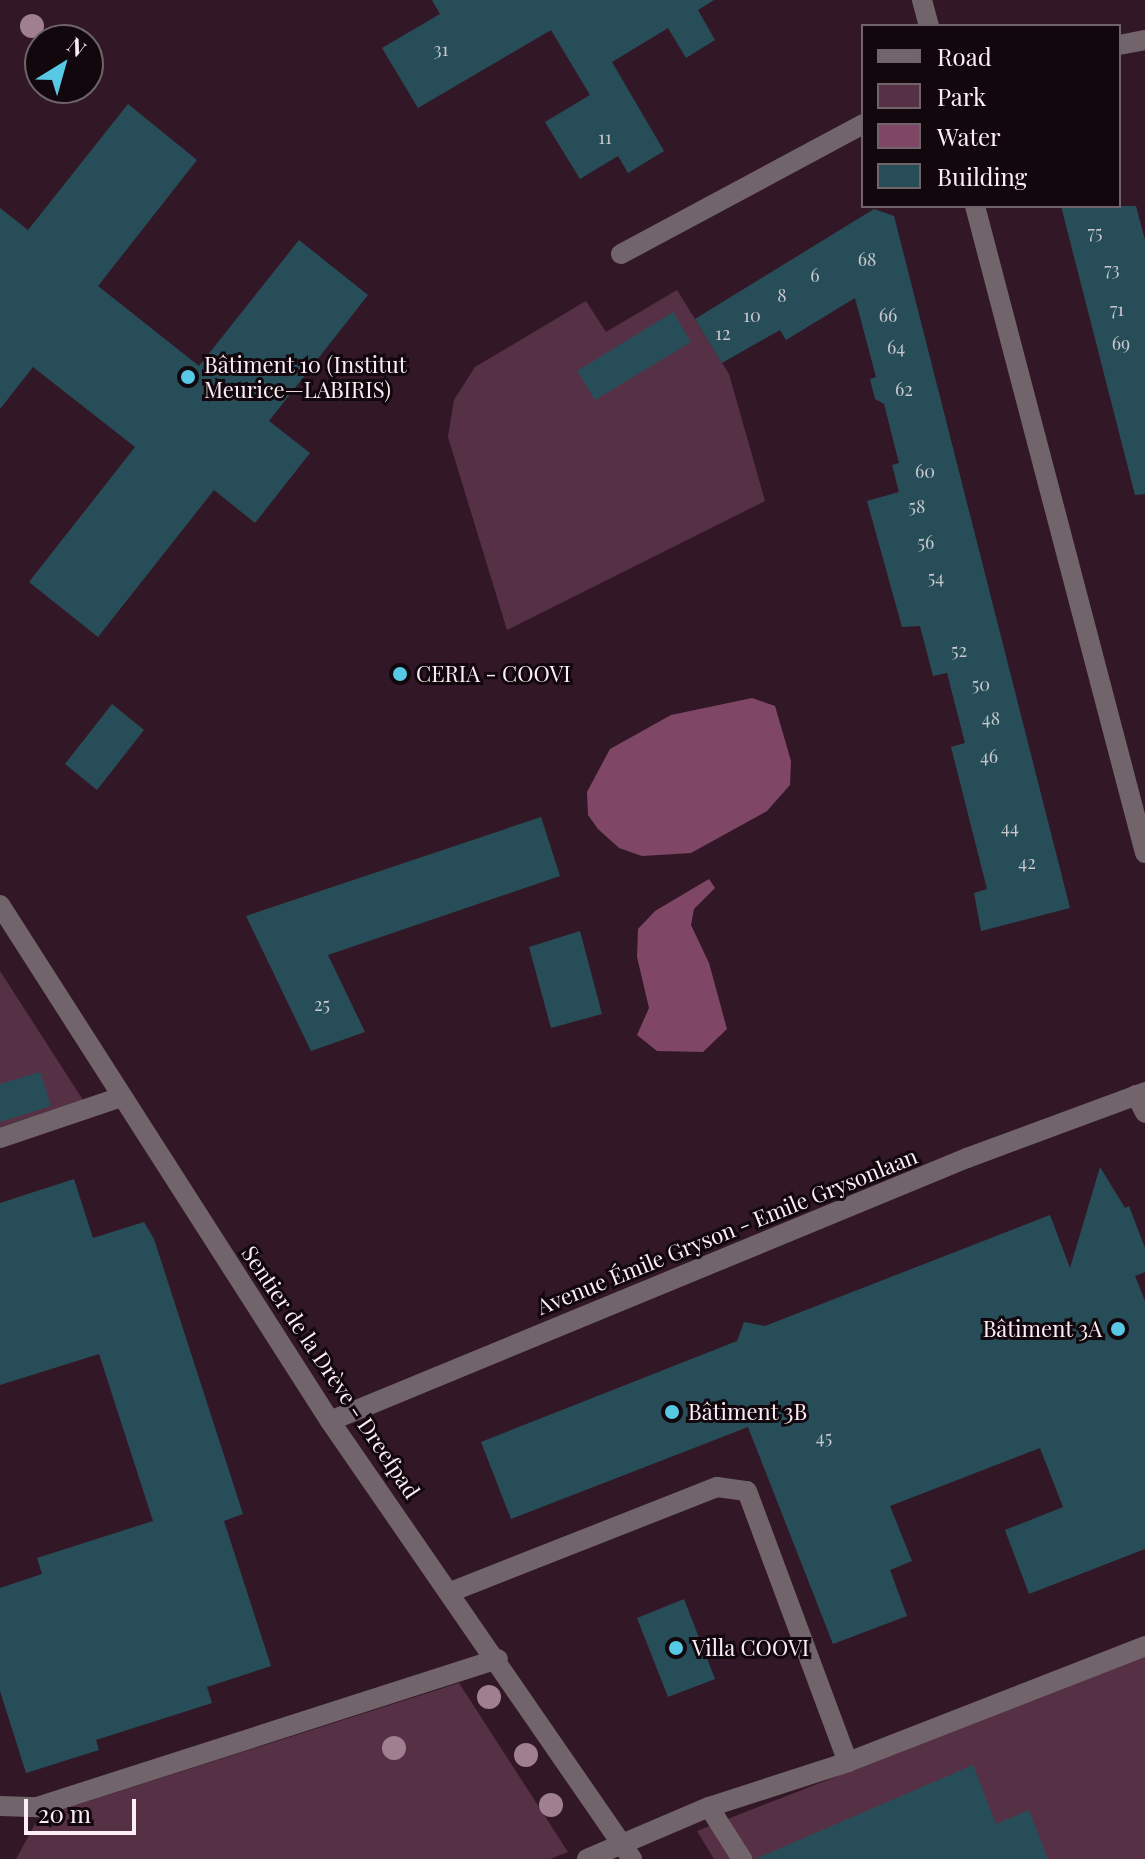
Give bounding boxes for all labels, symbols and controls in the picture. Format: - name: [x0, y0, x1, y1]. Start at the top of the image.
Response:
- north arrow: [24, 24, 104, 104]
- legend: [861, 24, 1121, 208]
- text: N: [62, 30, 93, 63]
- house number: 31: [434, 38, 448, 60]
- text: Road: [937, 40, 992, 72]
- text: Park: [937, 80, 986, 112]
- text: Water: [937, 120, 1001, 152]
- house number: 11: [598, 126, 612, 148]
- text: Building: [937, 160, 1027, 192]
- house number: 75: [1088, 221, 1102, 243]
- house number: 68: [858, 248, 876, 270]
- house number: 73: [1104, 258, 1120, 280]
- house number: 6: [810, 264, 820, 286]
- house number: 8: [777, 284, 787, 306]
- house number: 71: [1110, 298, 1124, 320]
- house number: 10: [743, 304, 761, 326]
- house number: 66: [879, 304, 897, 326]
- house number: 12: [715, 322, 731, 344]
- house number: 69: [1112, 332, 1130, 354]
- house number: 64: [887, 336, 905, 358]
- place label: Bâtiment 10 (Institut Meurice—LABIRIS): [204, 351, 407, 402]
- marker: Bâtiment 10 (Institut Meurice—LABIRIS): [179, 368, 197, 386]
- house number: 62: [895, 378, 913, 400]
- house number: 60: [915, 460, 935, 482]
- house number: 58: [909, 495, 925, 517]
- house number: 56: [918, 531, 934, 553]
- house number: 54: [928, 566, 944, 588]
- house number: 52: [951, 639, 967, 661]
- place label: CERIA - COOVI: [416, 661, 571, 687]
- marker: CERIA - COOVI: [391, 665, 409, 683]
- house number: 50: [972, 673, 990, 695]
- house number: 48: [982, 707, 1000, 729]
- house number: 46: [980, 745, 998, 767]
- house number: 44: [1001, 816, 1019, 838]
- house number: 42: [1018, 851, 1036, 873]
- house number: 25: [314, 993, 330, 1015]
- street label: Avenue Émile Gryson - Emile Grysonlaan: [533, 1142, 921, 1320]
- street label: Sentier de la Drève - Dreefpad: [236, 1240, 426, 1504]
- place label: Bâtiment 3A: [982, 1316, 1102, 1342]
- marker: Bâtiment 3A: [1109, 1320, 1127, 1338]
- place label: Bâtiment 3B: [688, 1399, 808, 1425]
- marker: Bâtiment 3B: [663, 1403, 681, 1421]
- house number: 45: [816, 1426, 832, 1448]
- place label: Villa COOVI: [692, 1635, 809, 1661]
- marker: Villa COOVI: [667, 1639, 685, 1657]
- scale bar: [28, 1783, 140, 1833]
- text: 20 m: [38, 1797, 91, 1829]

